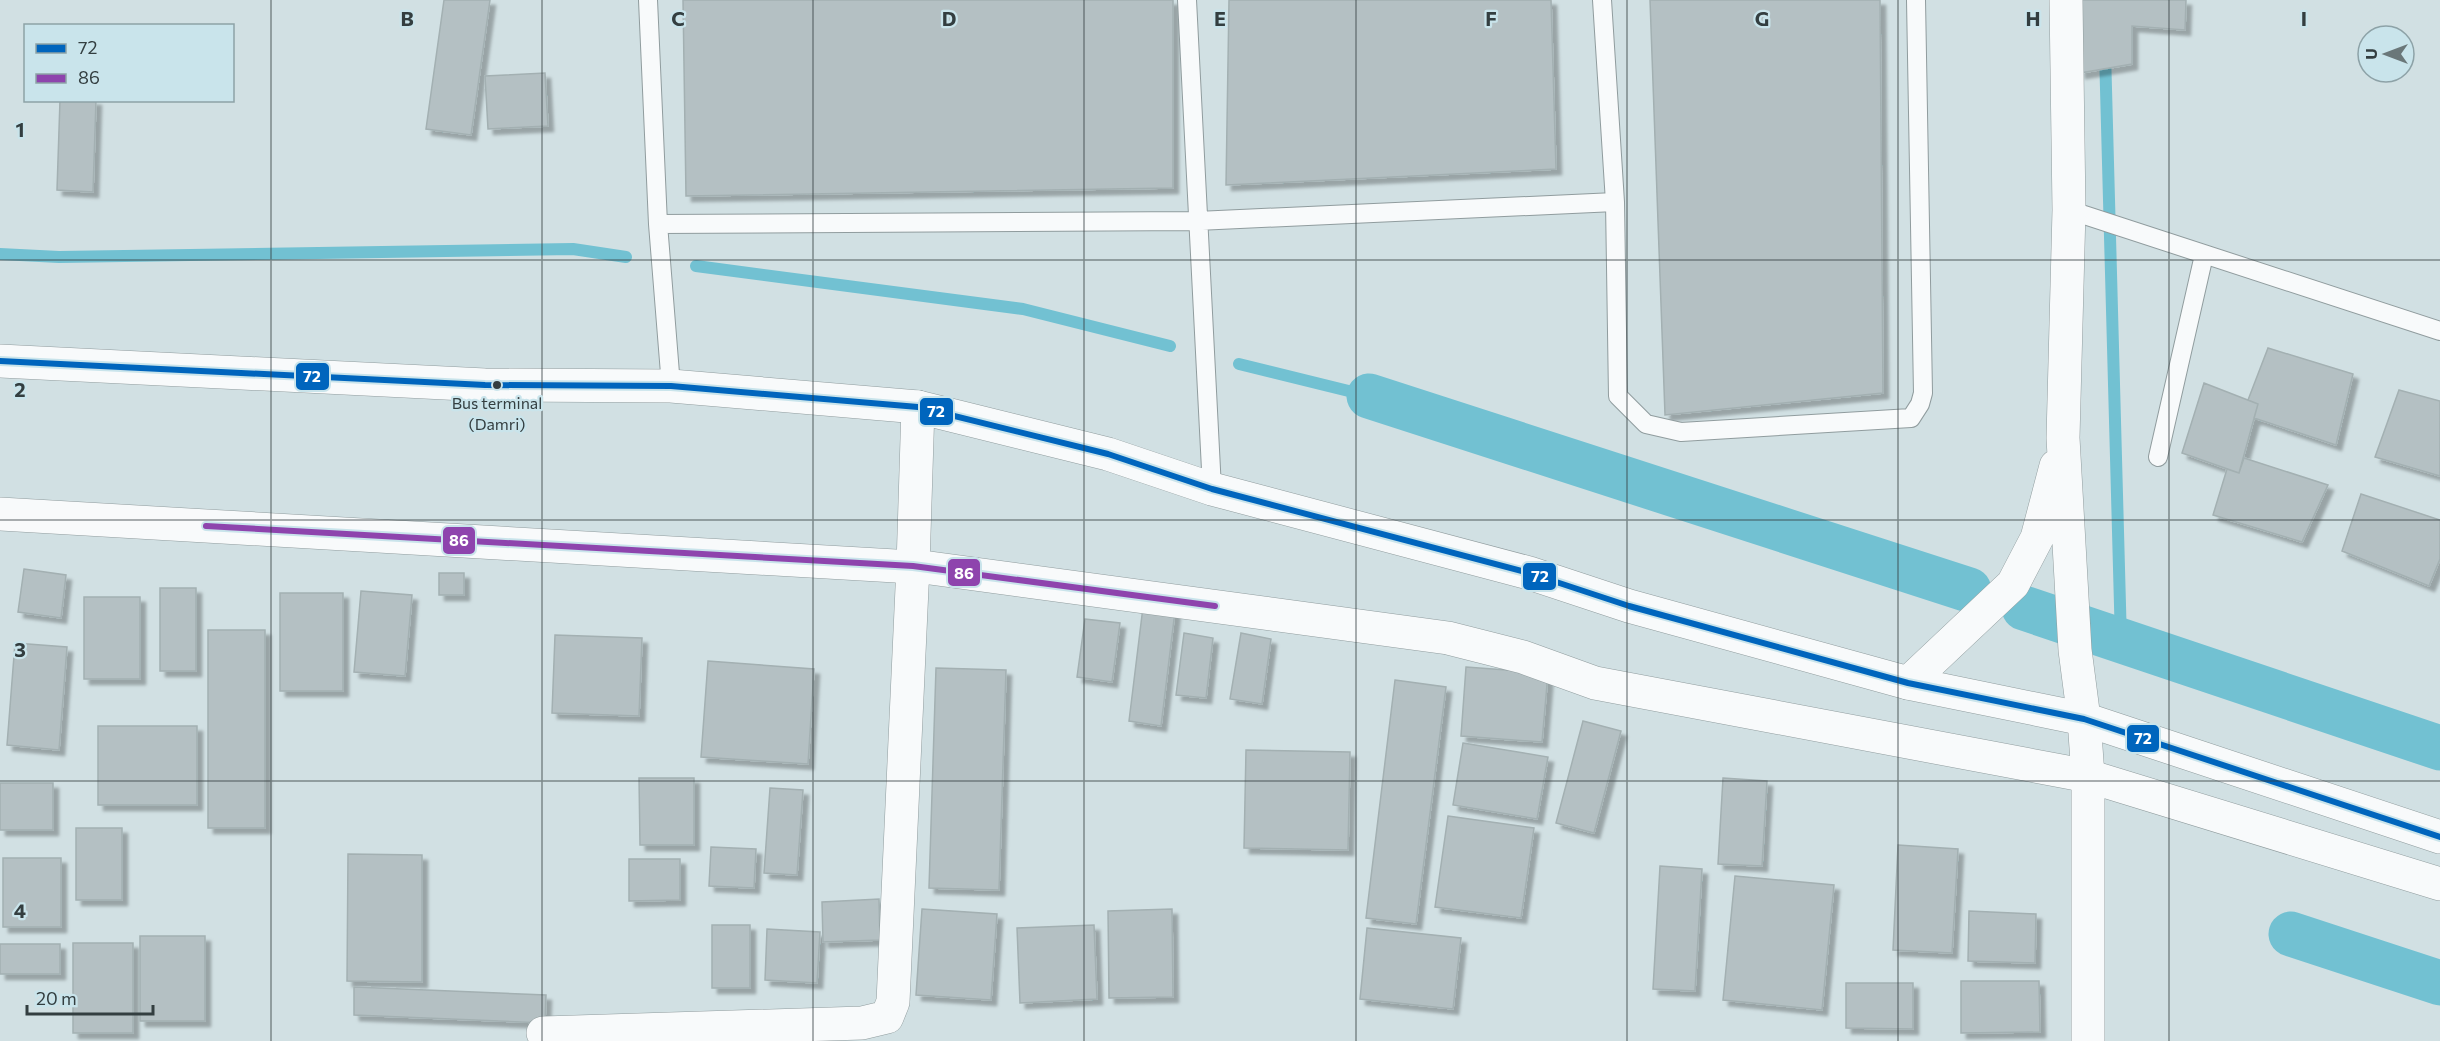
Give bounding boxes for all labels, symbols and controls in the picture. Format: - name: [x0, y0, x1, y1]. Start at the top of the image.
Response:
- text: B: [400, 6, 414, 30]
- text: C: [671, 6, 685, 30]
- text: D: [942, 6, 956, 30]
- text: E: [1214, 6, 1226, 30]
- text: F: [1485, 6, 1497, 30]
- text: G: [1755, 6, 1769, 30]
- text: H: [2026, 6, 2041, 30]
- text: I: [2301, 6, 2307, 30]
- legend: [24, 24, 234, 102]
- north arrow: [2356, 24, 2416, 84]
- text: 72: [78, 36, 98, 58]
- text: U: [2361, 48, 2380, 60]
- text: 86: [78, 66, 100, 88]
- text: 1: [15, 117, 25, 141]
- line badge: 72: [295, 362, 330, 391]
- text: 72: [303, 366, 321, 385]
- text: 2: [14, 377, 26, 401]
- marker: Bus terminal (Damri): [491, 379, 503, 391]
- place label: Bus terminal (Damri): [452, 393, 542, 433]
- line badge: 72: [919, 397, 954, 426]
- text: 72: [927, 401, 945, 420]
- line badge: 86: [442, 526, 476, 555]
- text: 86: [449, 530, 469, 549]
- line badge: 86: [947, 558, 981, 587]
- line badge: 72: [1522, 562, 1557, 591]
- text: 86: [954, 563, 974, 582]
- text: 72: [1531, 566, 1549, 585]
- text: 3: [14, 637, 26, 661]
- line badge: 72: [2126, 724, 2160, 753]
- text: 72: [2134, 728, 2152, 747]
- text: 4: [14, 898, 26, 922]
- scale bar: [27, 978, 153, 1016]
- text: 20 m: [36, 987, 77, 1009]

